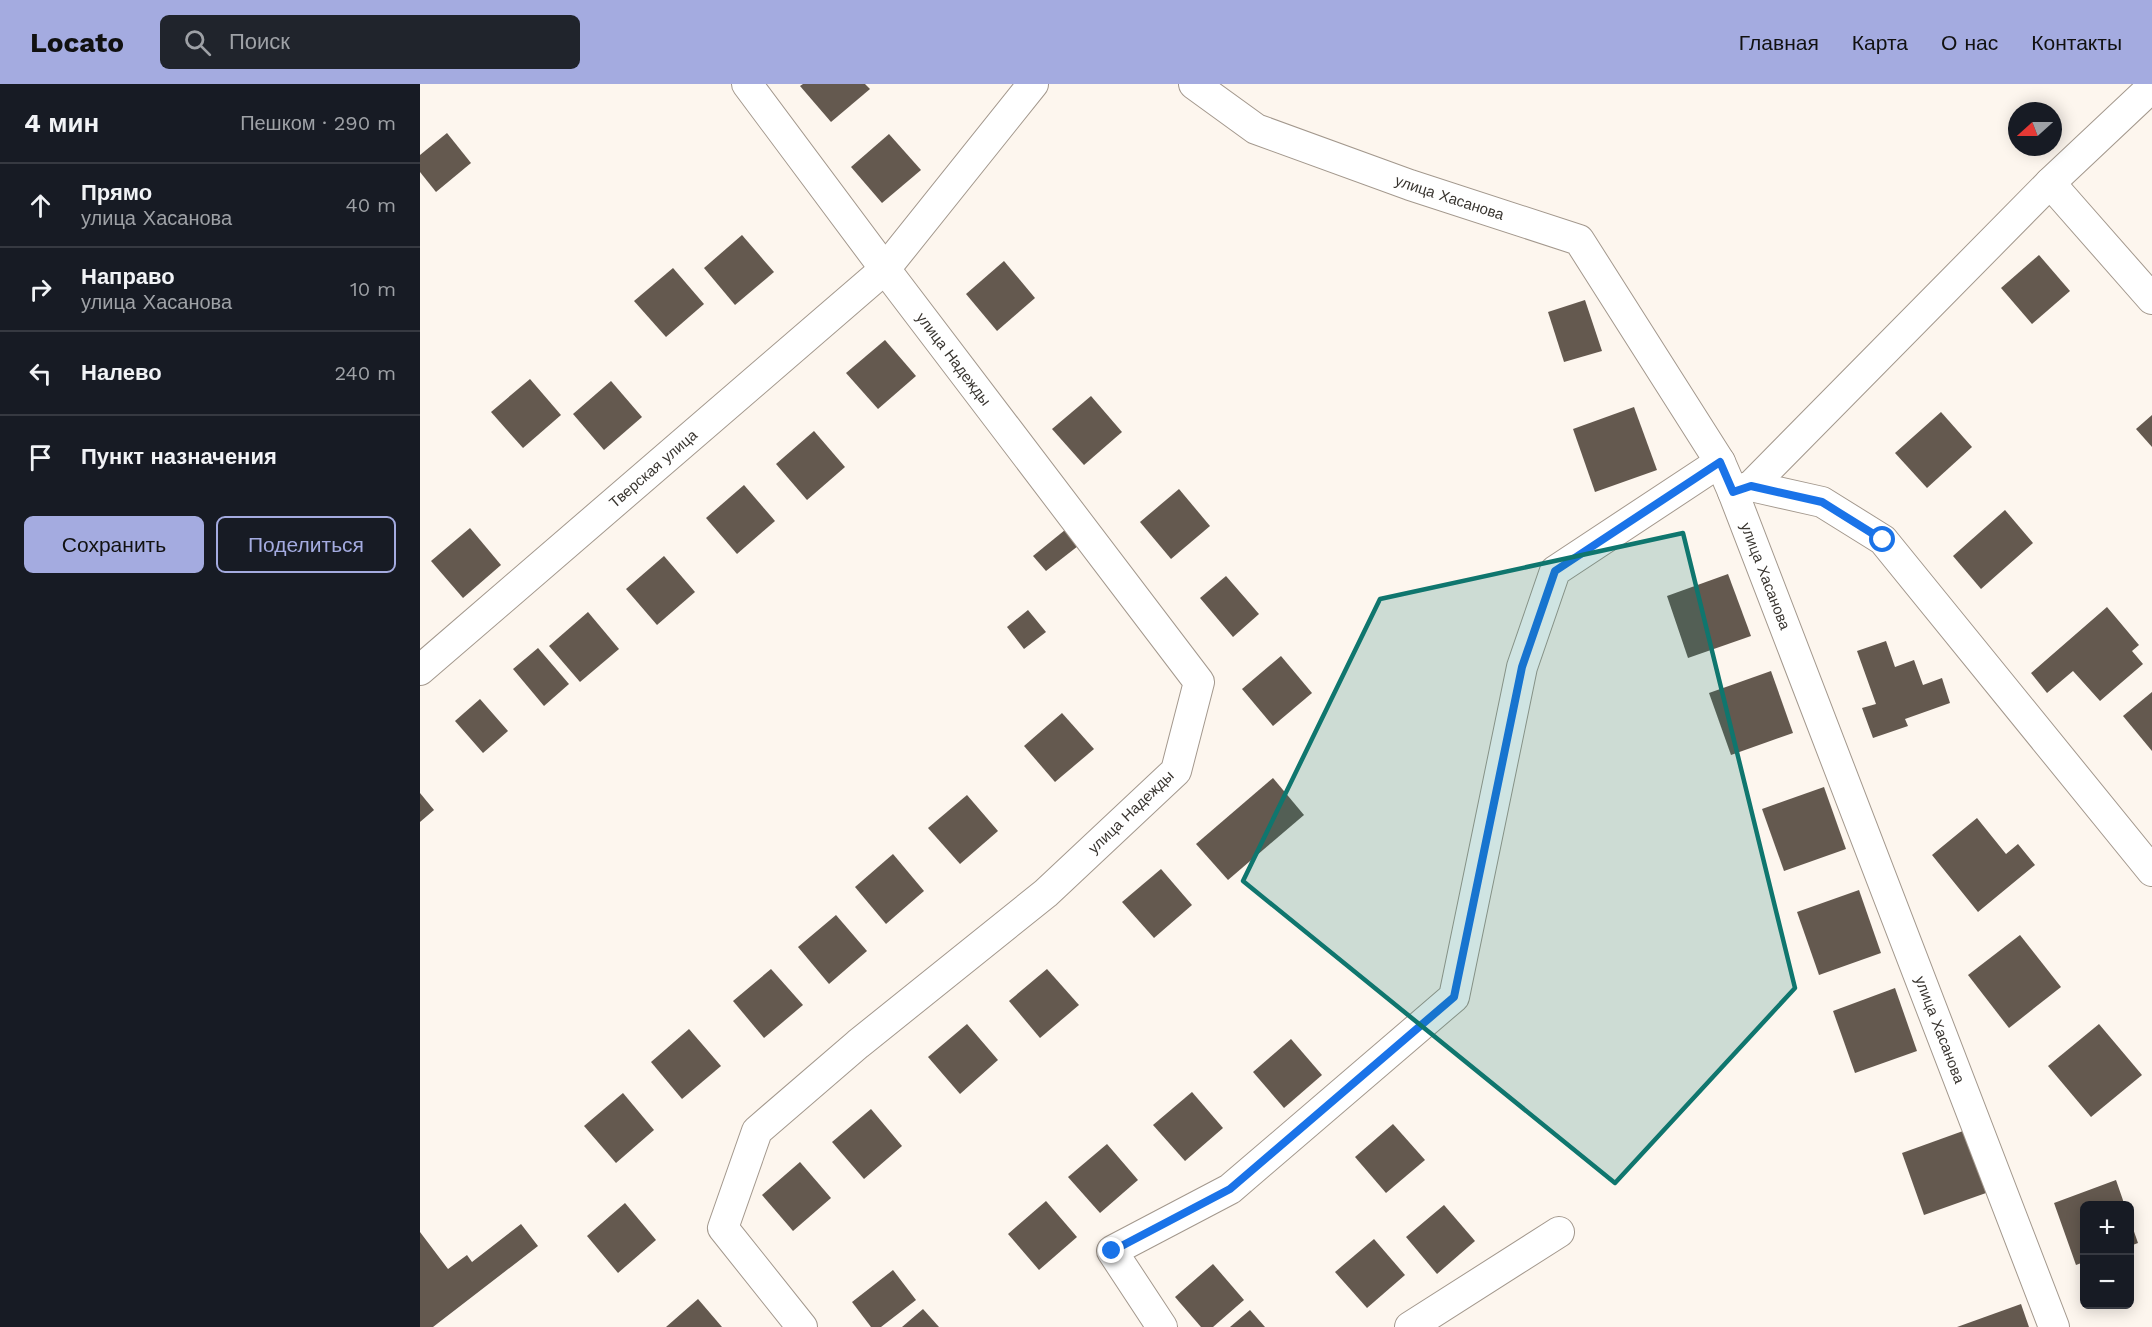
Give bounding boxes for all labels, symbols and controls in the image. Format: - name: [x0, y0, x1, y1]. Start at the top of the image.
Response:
- search box: [160, 15, 580, 69]
- text: Locato: [30, 26, 124, 59]
- icon: search: [181, 26, 214, 59]
- text: Поиск: [229, 29, 290, 54]
- text: Главная: [1739, 30, 1819, 55]
- text: Карта: [1852, 30, 1908, 55]
- text: О нас: [1941, 30, 1998, 55]
- text: Контакты: [2031, 30, 2122, 55]
- north arrow: [2008, 102, 2062, 156]
- text: 4 мин: [24, 108, 99, 138]
- text: Пешком · 290 m: [240, 111, 396, 135]
- street label: улица Хасанова: [1393, 171, 1507, 224]
- text: Прямо: [81, 180, 152, 205]
- icon: ahead: [24, 189, 57, 222]
- text: 40 m: [345, 193, 396, 217]
- text: улица Хасанова: [81, 206, 232, 230]
- text: Направо: [81, 264, 175, 289]
- icon: right: [24, 273, 57, 306]
- text: 10 m: [350, 277, 396, 301]
- text: улица Хасанова: [81, 290, 232, 314]
- street label: улица Надежды: [912, 309, 995, 409]
- icon: left: [24, 357, 57, 390]
- text: Налево: [81, 360, 162, 385]
- text: 240 m: [334, 361, 396, 385]
- street label: Тверская улица: [606, 426, 701, 512]
- icon: arrive: [24, 441, 57, 474]
- text: Пункт назначения: [81, 444, 277, 469]
- button: Сохранить: [24, 516, 204, 573]
- button: Поделиться: [216, 516, 396, 573]
- street label: улица Хасанова: [1737, 520, 1794, 633]
- route start: [1869, 526, 1895, 552]
- street label: улица Надежды: [1084, 767, 1178, 857]
- street label: улица Хасанова: [1911, 974, 1969, 1087]
- map controls: [2080, 1201, 2134, 1309]
- button: +: [2080, 1201, 2134, 1255]
- route end: [1098, 1237, 1124, 1263]
- button: −: [2080, 1255, 2134, 1309]

